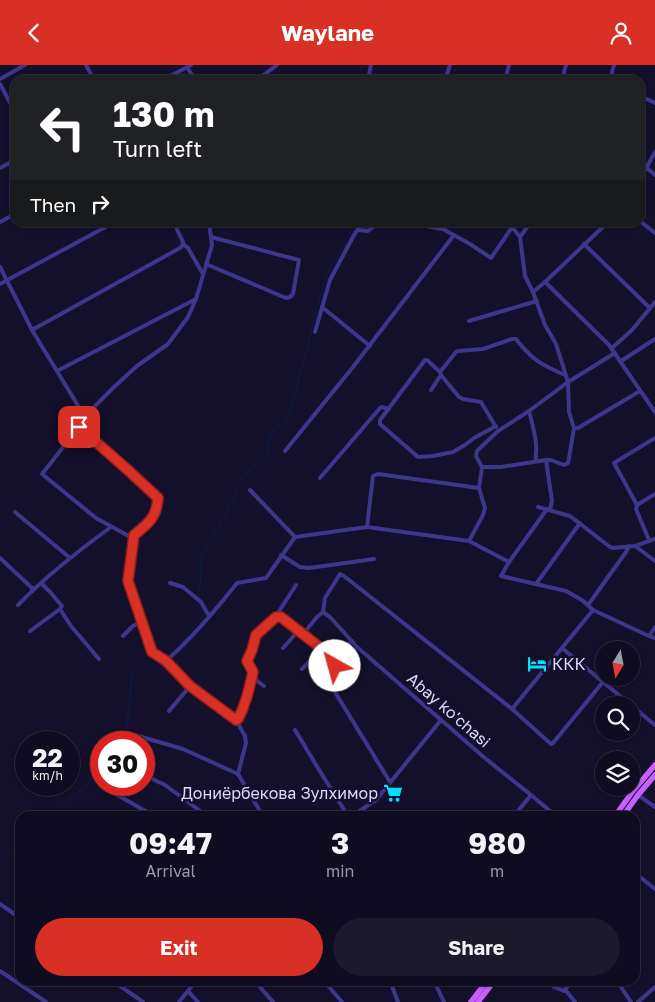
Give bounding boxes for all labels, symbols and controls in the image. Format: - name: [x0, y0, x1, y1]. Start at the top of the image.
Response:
- icon: back: [20, 19, 48, 47]
- text: Waylane: [281, 19, 374, 46]
- icon: person: [607, 19, 635, 47]
- text: 130 m: [113, 93, 215, 135]
- icon: left: [30, 95, 95, 160]
- text: Turn left: [113, 135, 202, 162]
- icon: right: [86, 190, 114, 218]
- text: Then: [30, 193, 76, 216]
- pin: [58, 406, 100, 448]
- icon: arrive: [65, 413, 93, 441]
- position arrow: [308, 639, 360, 691]
- north arrow: [595, 641, 640, 686]
- map controls: [595, 641, 640, 796]
- hotel icon: ККК: [526, 653, 548, 675]
- place label: ККК: [552, 654, 586, 674]
- street label: Abay ko'chasi: [403, 668, 495, 752]
- button: search: [595, 696, 640, 741]
- speed limit sign: 30: [90, 731, 155, 796]
- text: 22: [32, 742, 63, 773]
- button: layers: [595, 751, 640, 796]
- text: km/h: [32, 768, 63, 783]
- supermarket icon: Дониёрбекова Зулхимор: [382, 782, 404, 804]
- place label: Дониёрбекова Зулхимор: [181, 783, 378, 803]
- text: 09:47: [129, 825, 212, 861]
- text: 3: [331, 825, 349, 861]
- text: 980: [468, 825, 526, 861]
- text: Arrival: [145, 861, 196, 881]
- text: min: [326, 861, 354, 881]
- text: m: [490, 861, 504, 881]
- button: Exit: [35, 918, 323, 976]
- button: Share: [333, 918, 620, 976]

